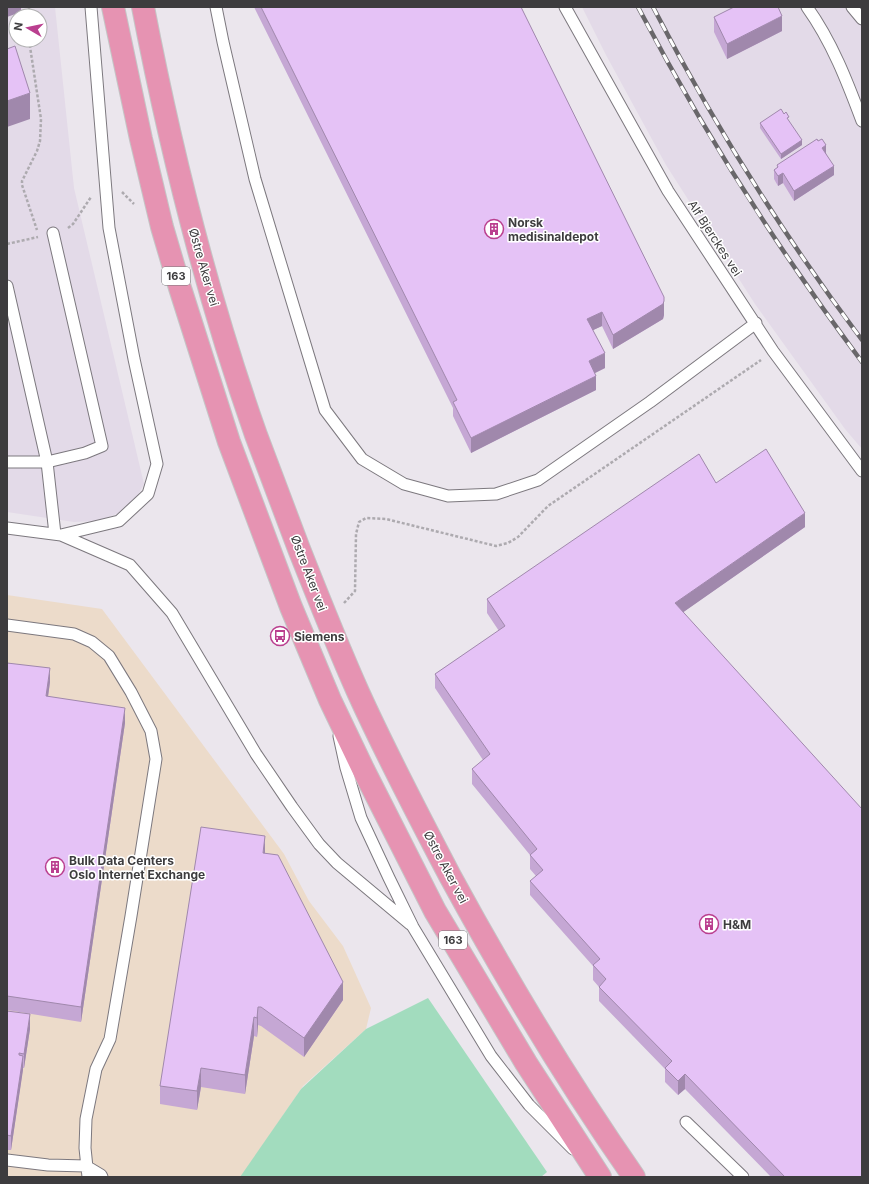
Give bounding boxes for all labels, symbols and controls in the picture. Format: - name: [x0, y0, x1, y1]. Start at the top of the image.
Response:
- north arrow: [8, 8, 48, 48]
- text: N: [11, 21, 26, 32]
- street label: Alf Bjerckes vei: [685, 197, 745, 279]
- place label: Norsk medisinaldepot: [508, 215, 599, 244]
- building icon: Norsk medisinaldepot: [483, 218, 505, 240]
- street label: Østre Aker vei: [186, 226, 222, 308]
- road number: 163: [162, 267, 190, 285]
- street label: Østre Aker vei: [288, 533, 330, 613]
- bus stop icon: Siemens: [269, 625, 291, 647]
- place label: Siemens: [294, 629, 345, 644]
- street label: Østre Aker vei: [421, 828, 471, 906]
- place label: Bulk Data Centers Oslo Internet Exchange: [69, 853, 205, 882]
- building icon: Bulk Data Centers Oslo Internet Exchange: [44, 856, 66, 878]
- building icon: H&M: [698, 913, 720, 935]
- place label: H&M: [723, 917, 751, 932]
- road number: 163: [439, 931, 467, 949]

